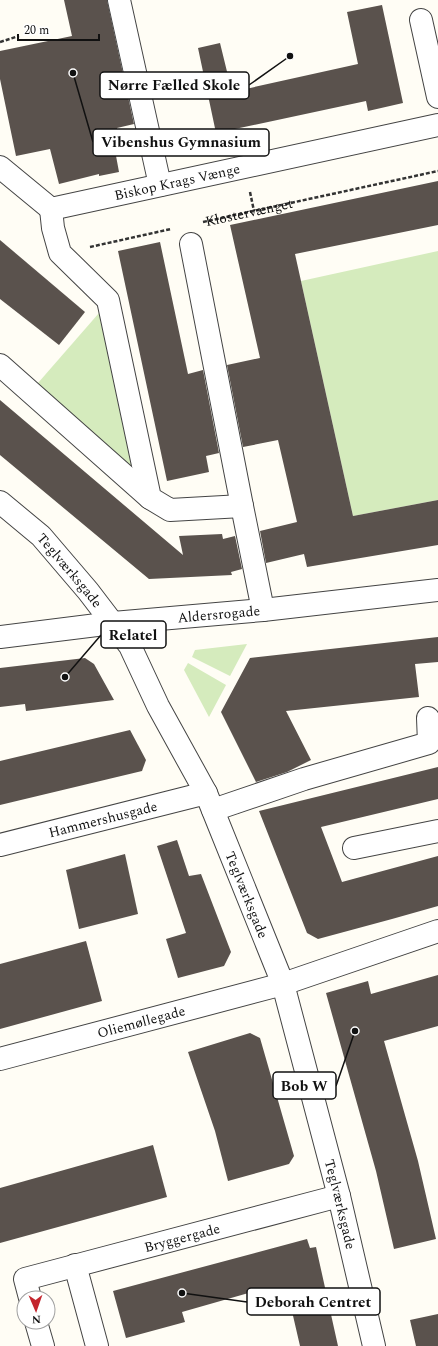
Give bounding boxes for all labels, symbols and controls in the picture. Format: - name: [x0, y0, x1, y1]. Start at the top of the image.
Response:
- scale bar: [18, 16, 99, 42]
- text: 20 m: [24, 21, 49, 40]
- callout: Nørre Fælled Skole: [100, 72, 249, 99]
- text: Nørre Fælled Skole: [108, 74, 240, 97]
- callout: Vibenshus Gymnasium: [93, 129, 269, 156]
- text: Vibenshus Gymnasium: [101, 131, 262, 154]
- street label: Biskop Krags Vænge: [112, 158, 242, 206]
- street label: Klostervænget: [203, 192, 295, 232]
- street label: Teglværksgade: [32, 528, 108, 612]
- street label: Aldersrogade: [177, 600, 261, 628]
- callout: Relatel: [101, 621, 166, 648]
- text: Relatel: [109, 624, 158, 647]
- street label: Hammershusgade: [46, 795, 160, 843]
- street label: Teglværksgade: [220, 848, 274, 942]
- street label: Oliemøllegade: [95, 1000, 188, 1043]
- callout: Bob W: [273, 1072, 336, 1099]
- text: Bob W: [280, 1075, 328, 1098]
- street label: Teglværksgade: [319, 1157, 362, 1252]
- street label: Bryggergade: [142, 1217, 222, 1258]
- callout: Deborah Centret: [247, 1288, 380, 1315]
- north arrow: [16, 1290, 56, 1330]
- text: Deborah Centret: [255, 1291, 372, 1314]
- text: N: [32, 1311, 41, 1328]

